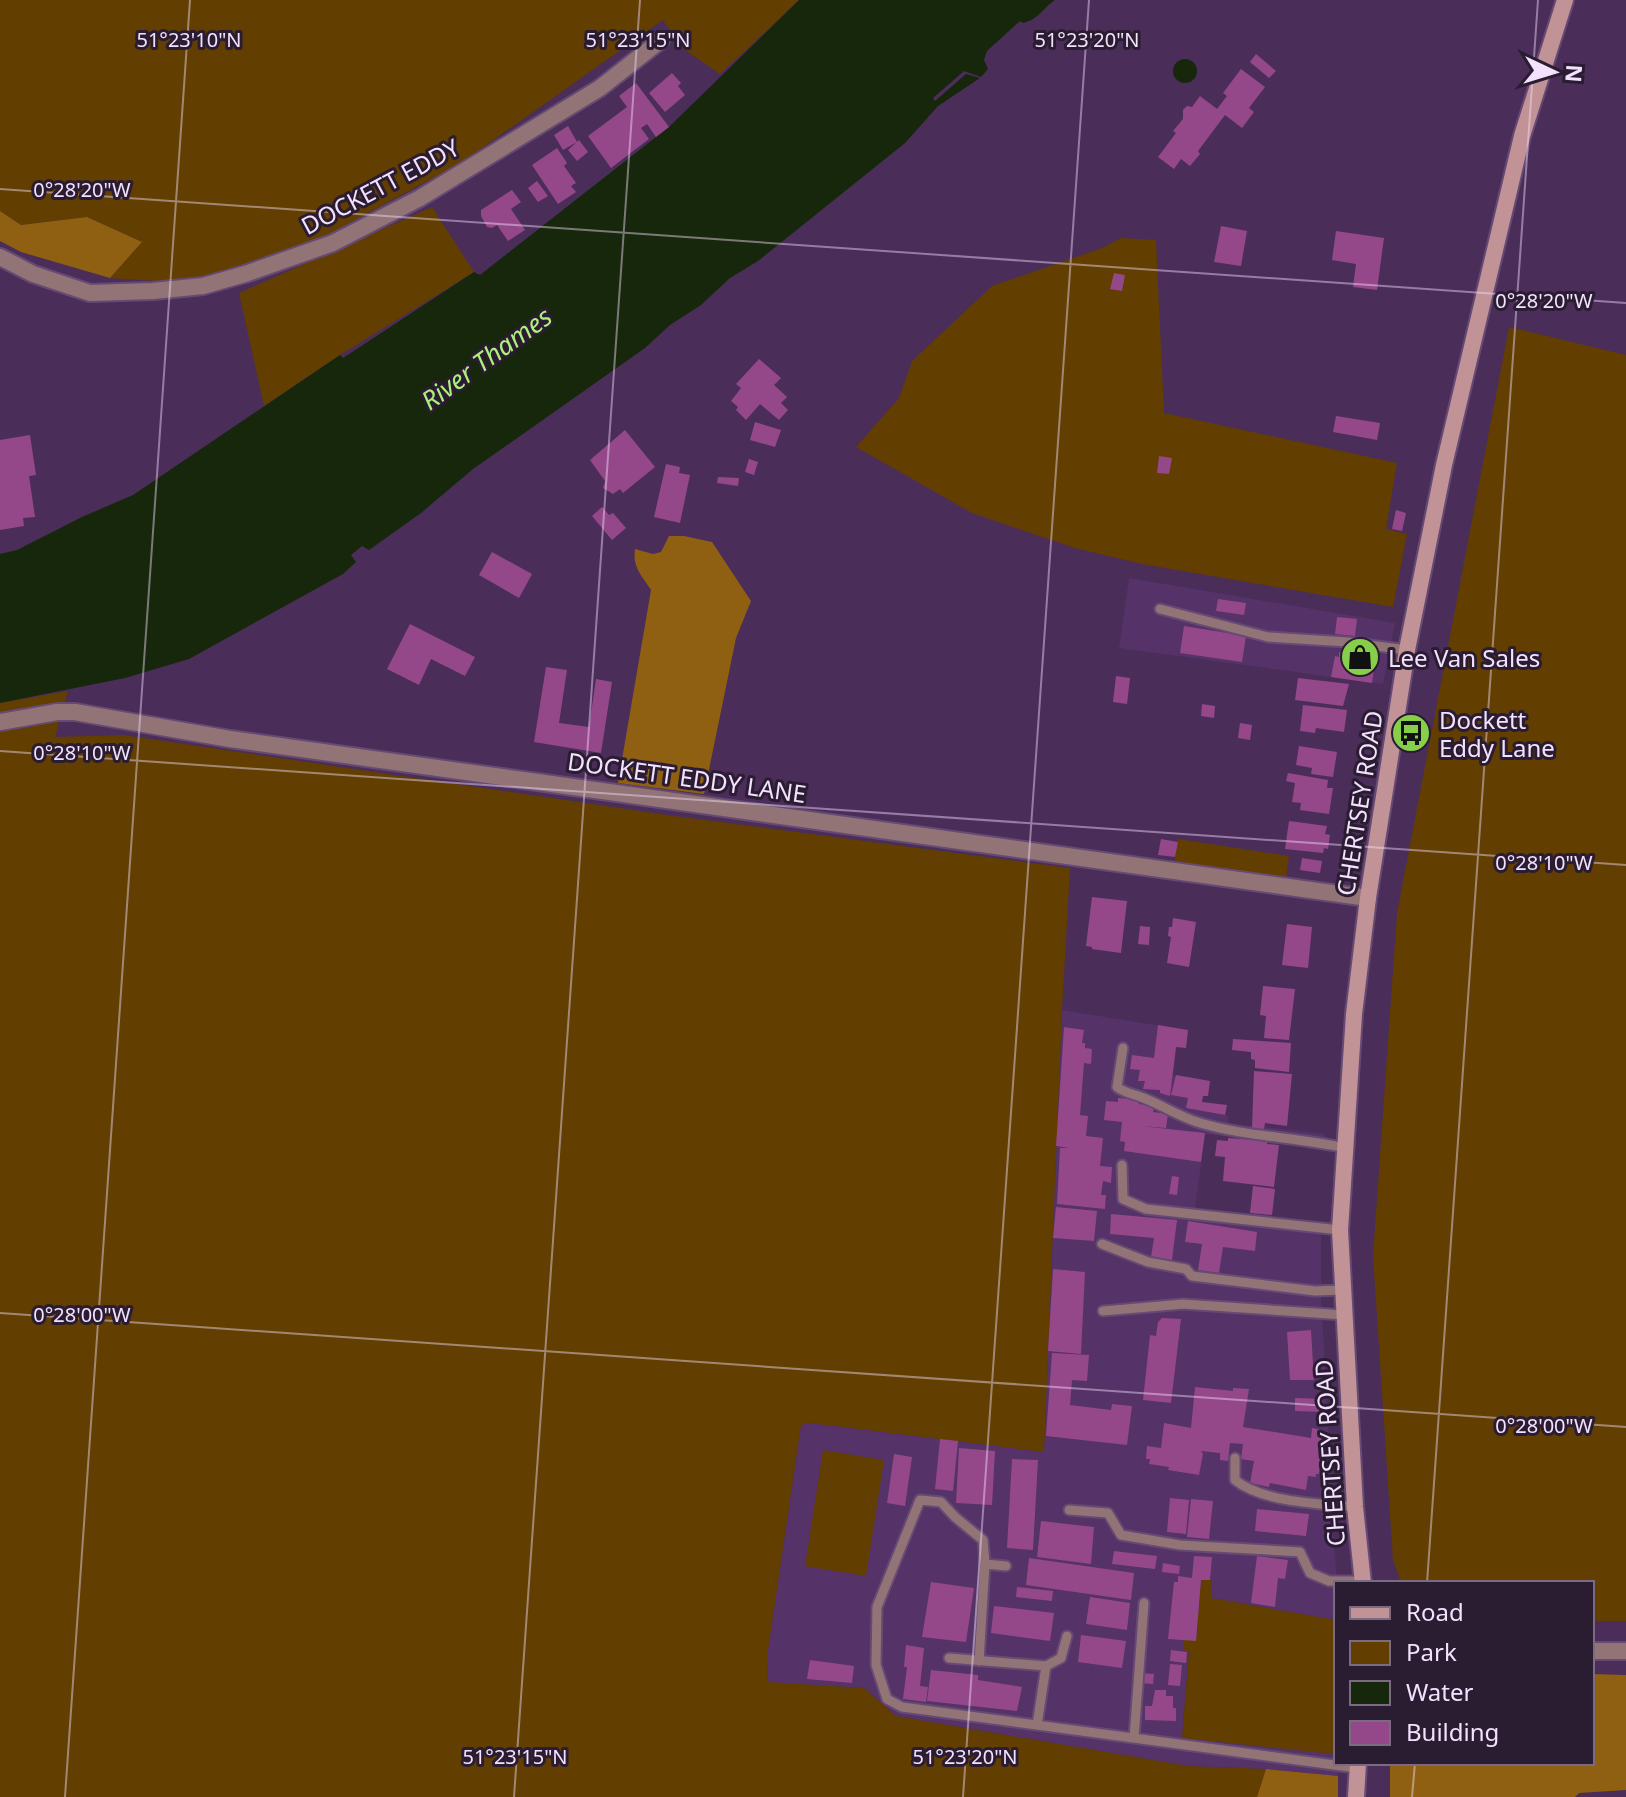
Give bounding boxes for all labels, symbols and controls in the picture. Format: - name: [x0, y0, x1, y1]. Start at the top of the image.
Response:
- text: 51°23'10"N: [136, 26, 242, 53]
- text: 51°23'15"N: [585, 26, 691, 53]
- text: 51°23'20"N: [1034, 26, 1140, 53]
- north arrow: [1514, 32, 1594, 112]
- text: N: [1559, 63, 1591, 83]
- street label: DOCKETT EDDY: [295, 130, 465, 242]
- text: 0°28'20"W: [33, 176, 131, 203]
- text: 0°28'20"W: [1495, 287, 1593, 314]
- water label: River Thames: [413, 298, 559, 418]
- shop icon: Lee Van Sales: [1339, 636, 1381, 678]
- place label: Lee Van Sales: [1388, 641, 1540, 674]
- place label: Dockett Eddy Lane: [1439, 703, 1555, 764]
- street label: CHERTSEY ROAD: [1328, 708, 1390, 898]
- bus stop icon: Dockett Eddy Lane: [1390, 712, 1432, 754]
- text: 0°28'10"W: [33, 739, 131, 766]
- street label: DOCKETT EDDY LANE: [566, 744, 808, 810]
- text: 0°28'10"W: [1495, 849, 1593, 876]
- text: 0°28'00"W: [33, 1301, 131, 1328]
- street label: CHERTSEY ROAD: [1306, 1359, 1352, 1547]
- text: 0°28'00"W: [1495, 1412, 1593, 1439]
- legend: [1334, 1581, 1594, 1765]
- text: Road: [1406, 1595, 1464, 1628]
- text: Park: [1406, 1635, 1457, 1668]
- text: Water: [1406, 1675, 1474, 1708]
- text: Building: [1406, 1715, 1499, 1748]
- text: 51°23'15"N: [462, 1743, 568, 1770]
- text: 51°23'20"N: [912, 1743, 1018, 1770]

